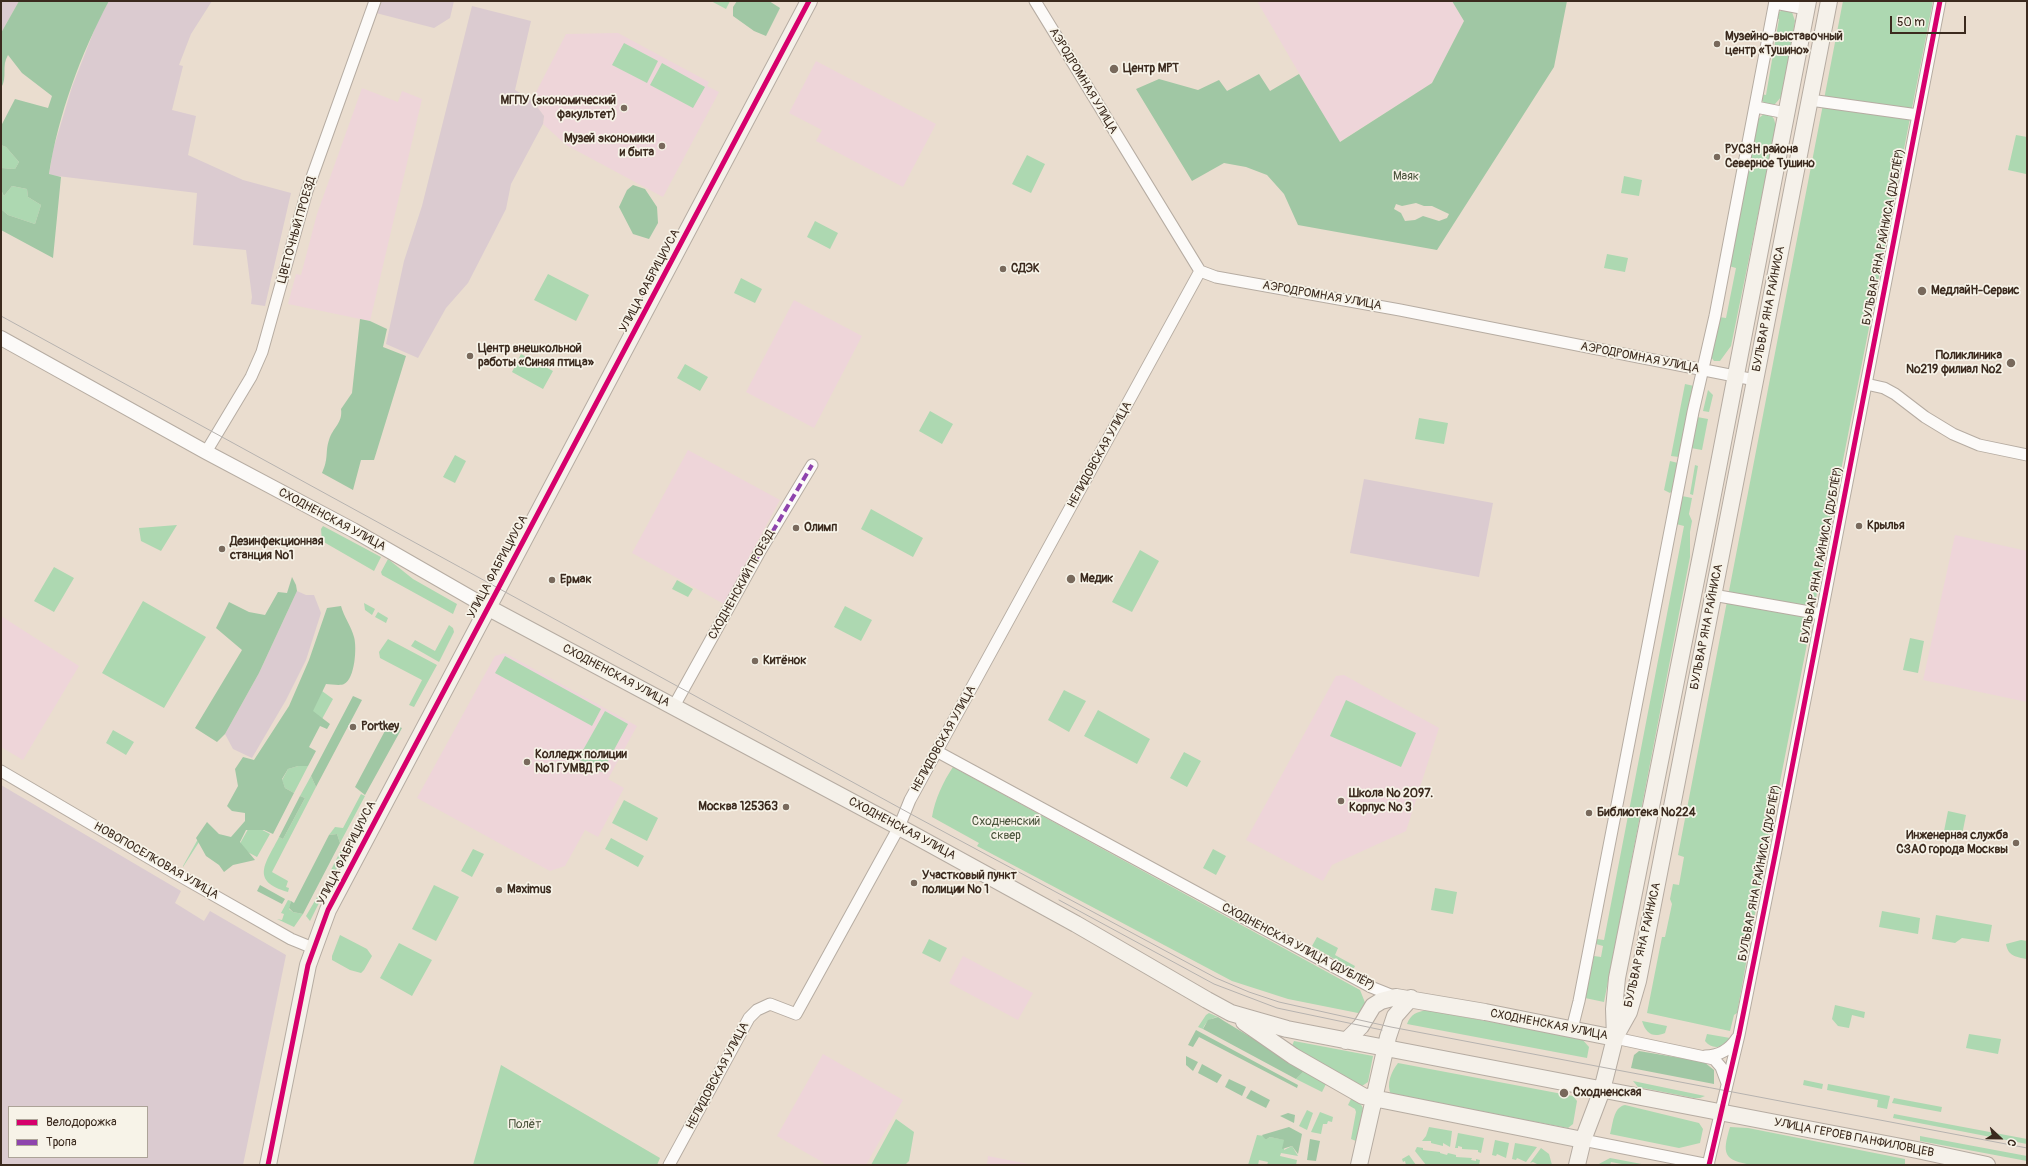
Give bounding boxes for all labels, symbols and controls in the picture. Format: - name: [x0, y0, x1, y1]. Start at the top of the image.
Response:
- scale bar: [1892, 8, 1968, 34]
- text: 50 m: [1897, 15, 1925, 30]
- street label: АЭРОДРОМНАЯ УЛИЦА: [1046, 26, 1120, 136]
- place label: Музейно-выставочный центр «Тушино»: [1725, 30, 1843, 58]
- marker: Музейно-выставочный центр «Тушино»: [1712, 39, 1722, 49]
- place label: Центр МРТ: [1123, 62, 1179, 76]
- marker: Центр МРТ: [1108, 63, 1120, 75]
- place label: МГПУ (экономический факультет): [500, 94, 616, 122]
- marker: МГПУ (экономический факультет): [619, 103, 629, 113]
- place label: Музей экономики и быта: [564, 132, 654, 160]
- marker: Музей экономики и быта: [657, 141, 667, 151]
- place label: РУСЗН района Северное Тушино: [1725, 143, 1815, 171]
- street label: БУЛЬВАР ЯНА РАЙНИСА (ДУБЛЁР): [1860, 148, 1908, 326]
- marker: РУСЗН района Северное Тушино: [1712, 152, 1722, 162]
- park label: Маяк: [1393, 170, 1419, 184]
- street label: ЦВЕТОЧНЫЙ ПРОЕЗД: [275, 175, 319, 285]
- street label: УЛИЦА ФАБРИЦИУСА: [617, 227, 683, 335]
- street label: БУЛЬВАР ЯНА РАЙНИСА: [1750, 245, 1788, 373]
- place label: СДЭК: [1011, 262, 1040, 276]
- marker: СДЭК: [998, 264, 1008, 274]
- street label: АЭРОДРОМНАЯ УЛИЦА: [1261, 278, 1383, 314]
- place label: МедлайН-Сервис: [1931, 284, 2019, 298]
- marker: МедлайН-Сервис: [1916, 285, 1928, 297]
- street label: АЭРОДРОМНАЯ УЛИЦА: [1579, 339, 1701, 377]
- place label: Центр внешкольной работы «Синяя птица»: [478, 342, 594, 370]
- place label: Поликлиника №219 филиал №2: [1906, 349, 2002, 377]
- marker: Центр внешкольной работы «Синяя птица»: [465, 351, 475, 361]
- marker: Поликлиника №219 филиал №2: [2005, 357, 2017, 369]
- street label: НЕЛИДОВСКАЯ УЛИЦА: [1065, 399, 1135, 511]
- street label: БУЛЬВАР ЯНА РАЙНИСА (ДУБЛЁР): [1798, 466, 1846, 644]
- street label: СХОДНЕНСКАЯ УЛИЦА: [276, 486, 388, 554]
- street label: УЛИЦА ФАБРИЦИУСА: [465, 513, 531, 621]
- place label: Крылья: [1867, 519, 1905, 533]
- place label: Олимп: [804, 521, 837, 535]
- marker: Крылья: [1854, 521, 1864, 531]
- marker: Олимп: [791, 523, 801, 533]
- street label: СХОДНЕНСКИЙ ПРОЕЗД: [706, 528, 778, 642]
- place label: Дезинфекционная станция №1: [230, 535, 323, 563]
- marker: Дезинфекционная станция №1: [217, 544, 227, 554]
- street label: БУЛЬВАР ЯНА РАЙНИСА: [1688, 563, 1726, 691]
- place label: Медик: [1080, 572, 1113, 586]
- place label: Ермак: [560, 573, 592, 587]
- marker: Медик: [1065, 573, 1077, 585]
- marker: Ермак: [547, 575, 557, 585]
- street label: СХОДНЕНСКАЯ УЛИЦА: [560, 642, 672, 710]
- place label: Китёнок: [763, 654, 806, 668]
- marker: Китёнок: [750, 656, 760, 666]
- street label: НЕЛИДОВСКАЯ УЛИЦА: [909, 683, 979, 795]
- place label: Portkey: [361, 720, 399, 734]
- marker: Portkey: [348, 722, 358, 732]
- place label: Колледж полиции №1 ГУМВД РФ: [535, 748, 627, 776]
- marker: Колледж полиции №1 ГУМВД РФ: [522, 757, 532, 767]
- street label: БУЛЬВАР ЯНА РАЙНИСА (ДУБЛЁР): [1736, 784, 1784, 962]
- place label: Школа № 2097. Корпус № 3: [1349, 787, 1433, 815]
- street label: СХОДНЕНСКАЯ УЛИЦА: [846, 795, 958, 863]
- marker: Школа № 2097. Корпус № 3: [1336, 796, 1346, 806]
- street label: УЛИЦА ФАБРИЦИУСА: [315, 799, 379, 907]
- place label: Москва 125363: [698, 800, 778, 814]
- marker: Москва 125363: [781, 802, 791, 812]
- place label: Библиотека №224: [1597, 806, 1696, 820]
- marker: Библиотека №224: [1584, 808, 1594, 818]
- park label: Сходненский сквер: [972, 815, 1040, 843]
- street label: НОВОПОСЕЛКОВАЯ УЛИЦА: [91, 819, 221, 903]
- place label: Инженерная служба СЗАО города Москвы: [1896, 829, 2008, 857]
- marker: Инженерная служба СЗАО города Москвы: [2011, 838, 2021, 848]
- place label: Участковый пункт полиции № 1: [922, 869, 1017, 897]
- marker: Участковый пункт полиции № 1: [909, 878, 919, 888]
- street label: БУЛЬВАР ЯНА РАЙНИСА: [1622, 881, 1664, 1009]
- place label: Maximus: [507, 883, 551, 897]
- marker: Maximus: [494, 885, 504, 895]
- street label: СХОДНЕНСКАЯ УЛИЦА (ДУБЛЁР): [1219, 900, 1377, 994]
- street label: СХОДНЕНСКАЯ УЛИЦА: [1489, 1007, 1609, 1043]
- street label: НЕЛИДОВСКАЯ УЛИЦА: [684, 1020, 752, 1132]
- place label: Сходненская: [1573, 1086, 1641, 1100]
- marker: Сходненская: [1558, 1087, 1570, 1099]
- legend: [8, 1106, 148, 1158]
- text: Велодорожка: [46, 1115, 117, 1130]
- street label: УЛИЦА ГЕРОЕВ ПАНФИЛОВЦЕВ: [1773, 1115, 1935, 1161]
- park label: Полёт: [509, 1118, 541, 1132]
- north arrow: [1980, 1118, 2020, 1158]
- text: Тропа: [46, 1135, 76, 1150]
- text: С: [2004, 1137, 2019, 1148]

